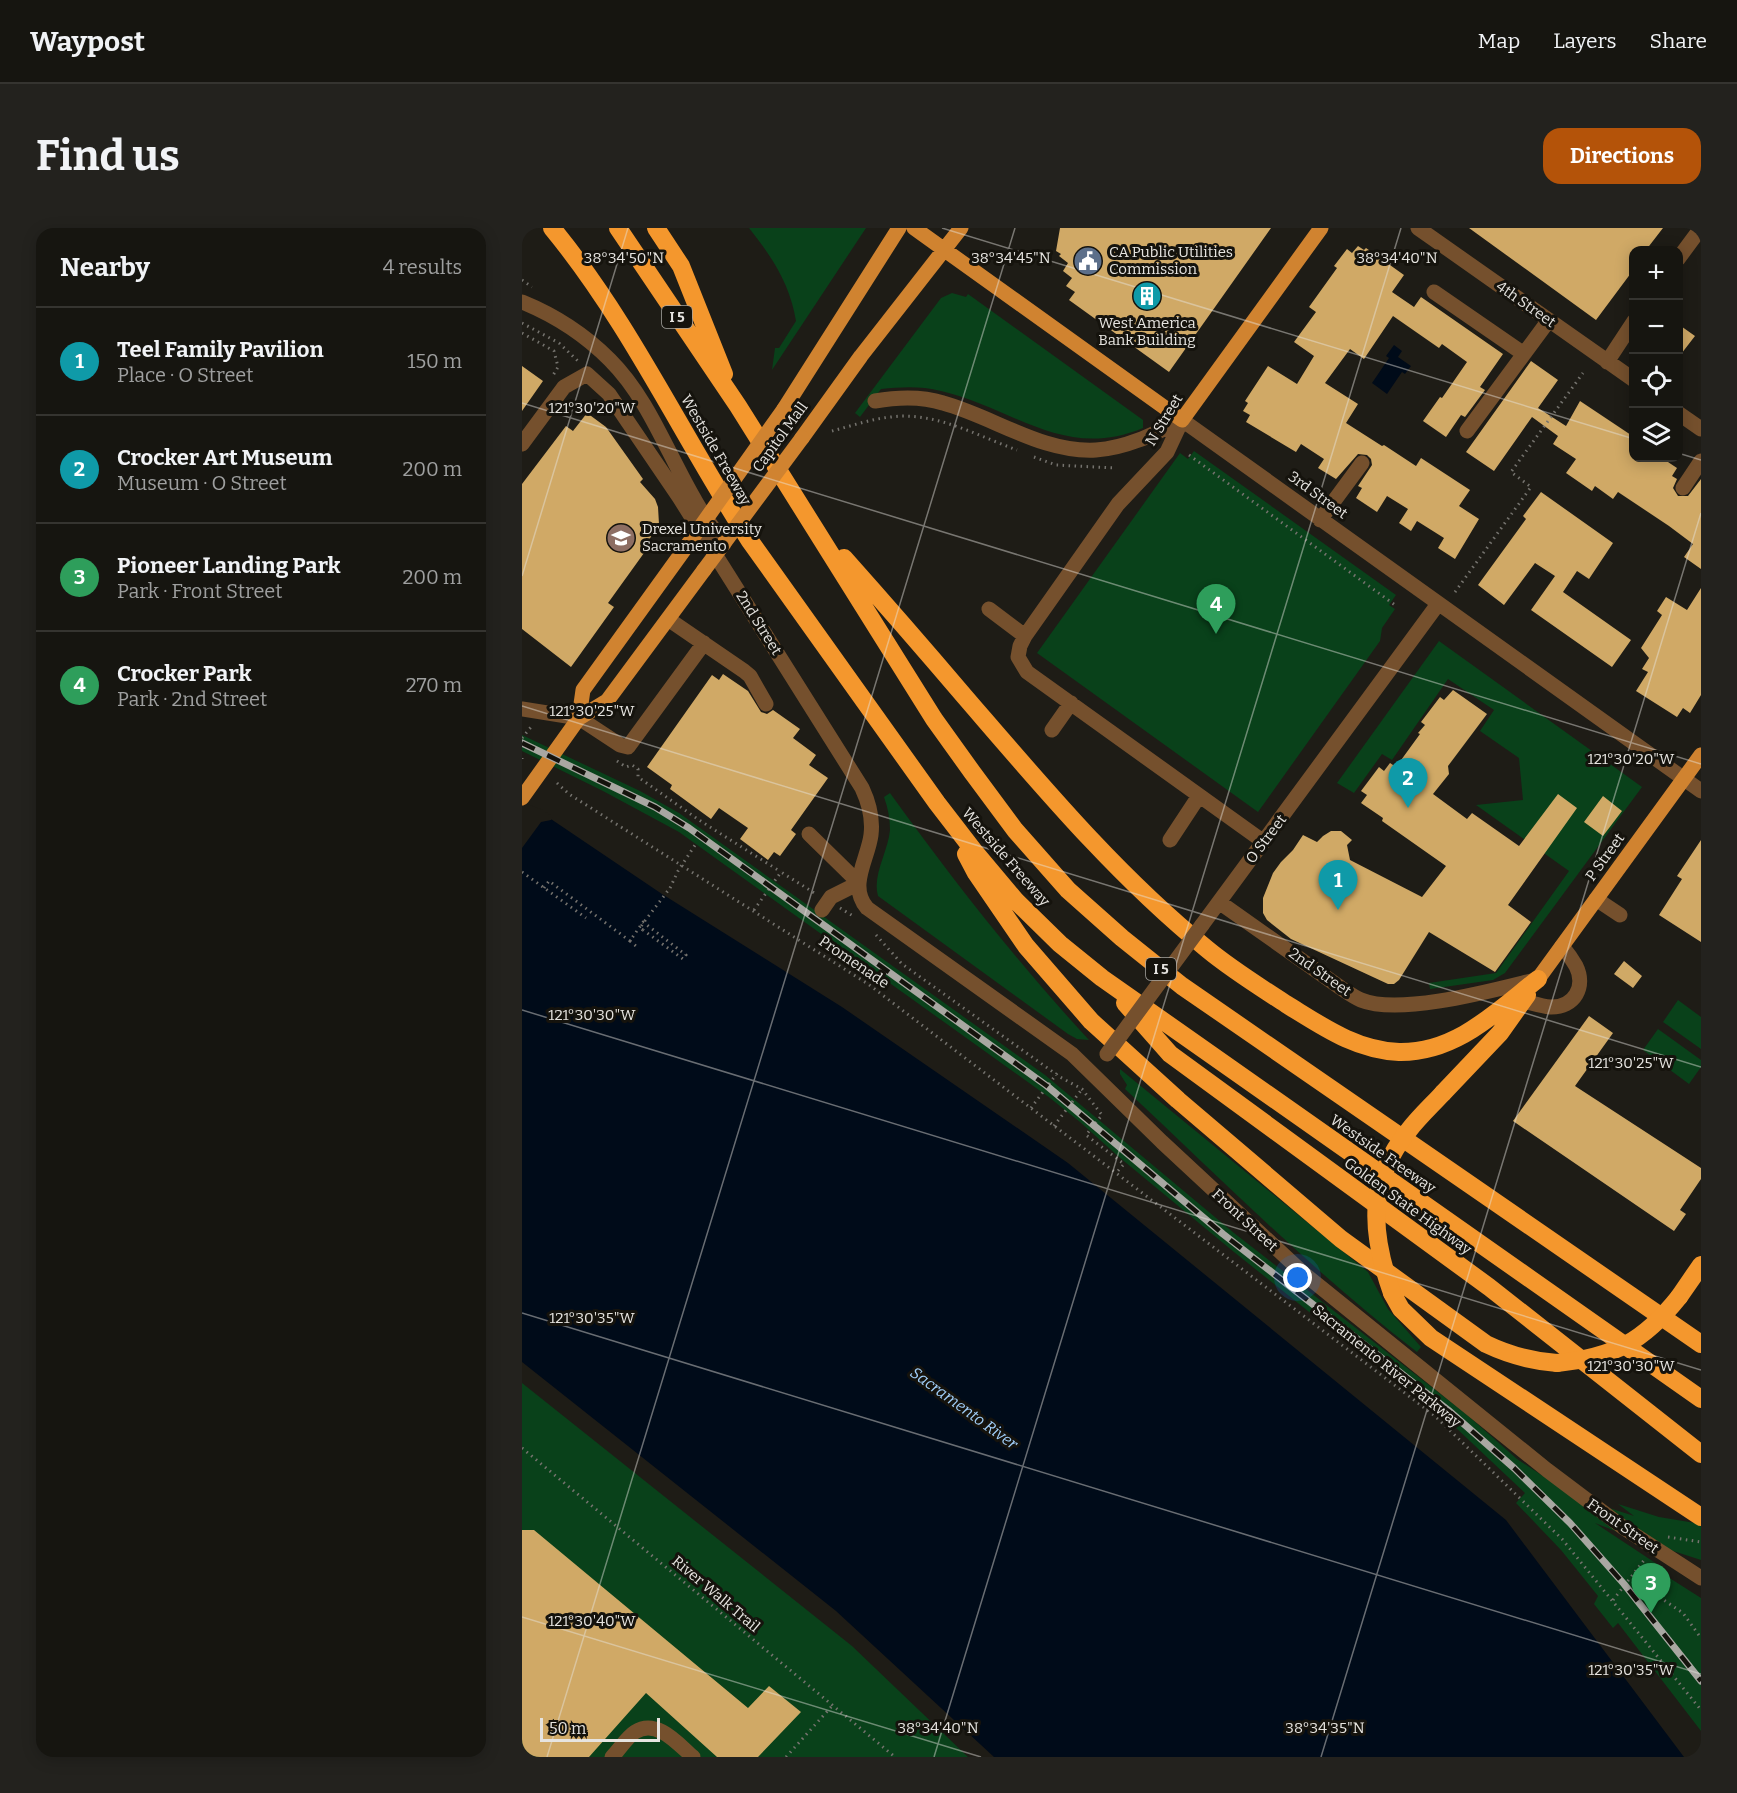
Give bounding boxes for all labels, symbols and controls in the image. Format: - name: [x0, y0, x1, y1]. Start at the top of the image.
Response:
- text: Waypost: [30, 25, 145, 58]
- text: Map: [1478, 28, 1520, 54]
- text: Layers: [1553, 28, 1617, 54]
- text: Share: [1650, 28, 1707, 54]
- button: Directions: [1543, 128, 1701, 184]
- text: Find us: [36, 131, 180, 181]
- place label: CA Public Utilities Commission: [1109, 243, 1233, 278]
- public building icon: CA Public Utilities Commission: [1072, 245, 1104, 277]
- map controls: [1629, 246, 1683, 462]
- button: +: [1629, 246, 1683, 300]
- text: 38°34'50"N: [584, 249, 664, 267]
- text: 38°34'45"N: [971, 249, 1051, 267]
- text: 38°34'40"N: [1356, 249, 1438, 267]
- text: Nearby: [60, 252, 150, 283]
- text: 4 results: [383, 255, 462, 279]
- street label: 4th Street: [1493, 277, 1560, 331]
- building icon: West America Bank Building: [1131, 280, 1163, 312]
- button: −: [1629, 300, 1683, 354]
- road number: I 5: [662, 306, 692, 328]
- place label: West America Bank Building: [1098, 314, 1196, 349]
- text: Teel Family Pavilion: [117, 336, 324, 363]
- text: 1: [75, 349, 84, 373]
- text: 150 m: [407, 349, 462, 373]
- button: locate: [1629, 354, 1683, 408]
- text: Place · O Street: [117, 363, 254, 387]
- street label: N Street: [1142, 390, 1187, 449]
- street label: Westside Freeway: [677, 392, 755, 509]
- street label: Capitol Mall: [749, 398, 811, 476]
- text: 121°30'20"W: [549, 399, 636, 417]
- button: layers: [1629, 408, 1683, 462]
- text: Crocker Art Museum: [117, 444, 333, 471]
- text: 2: [74, 457, 85, 481]
- text: 200 m: [402, 457, 462, 481]
- street label: 3rd Street: [1285, 468, 1352, 523]
- text: Museum · O Street: [117, 471, 287, 495]
- place label: Drexel University Sacramento: [642, 520, 762, 555]
- school or university icon: Drexel University Sacramento: [605, 522, 637, 554]
- text: Pioneer Landing Park: [117, 552, 341, 579]
- text: 3: [74, 565, 85, 589]
- text: 200 m: [402, 565, 462, 589]
- text: Park · Front Street: [117, 579, 283, 603]
- pin: 4: [1196, 584, 1236, 634]
- street label: 2nd Street: [732, 588, 786, 659]
- text: Crocker Park: [117, 660, 252, 687]
- text: 4: [73, 673, 86, 697]
- text: 270 m: [406, 673, 462, 697]
- text: Park · 2nd Street: [117, 687, 267, 711]
- text: 121°30'25"W: [549, 702, 635, 720]
- text: 121°30'20"W: [1588, 750, 1675, 768]
- pin: 2: [1388, 758, 1428, 808]
- street label: Westside Freeway: [958, 804, 1054, 910]
- street label: O Street: [1242, 811, 1291, 867]
- street label: P Street: [1582, 829, 1629, 884]
- pin: 1: [1318, 860, 1358, 910]
- street label: Promenade: [815, 932, 893, 992]
- street label: 2nd Street: [1285, 944, 1355, 1000]
- road number: I 5: [1146, 958, 1176, 980]
- text: 121°30'30"W: [548, 1006, 636, 1024]
- text: 121°30'25"W: [1588, 1054, 1674, 1072]
- street label: Westside Freeway: [1327, 1111, 1439, 1197]
- street label: Golden State Highway: [1341, 1154, 1475, 1258]
- street label: Front Street: [1208, 1185, 1282, 1255]
- your location: [1283, 1263, 1312, 1292]
- street label: Sacramento River Parkway: [1309, 1301, 1465, 1431]
- text: 121°30'35"W: [549, 1309, 635, 1327]
- text: 121°30'30"W: [1587, 1357, 1675, 1375]
- water label: Sacramento River: [907, 1363, 1022, 1454]
- street label: Front Street: [1584, 1495, 1663, 1558]
- street label: River Walk Trail: [668, 1552, 764, 1636]
- pin: 3: [1632, 1564, 1670, 1613]
- text: 121°30'40"W: [548, 1612, 636, 1630]
- text: 121°30'35"W: [1588, 1661, 1674, 1679]
- scale bar: [540, 1715, 660, 1742]
- text: 50 m: [549, 1719, 586, 1738]
- text: 38°34'40"N: [897, 1719, 979, 1737]
- text: 38°34'35"N: [1285, 1719, 1365, 1737]

